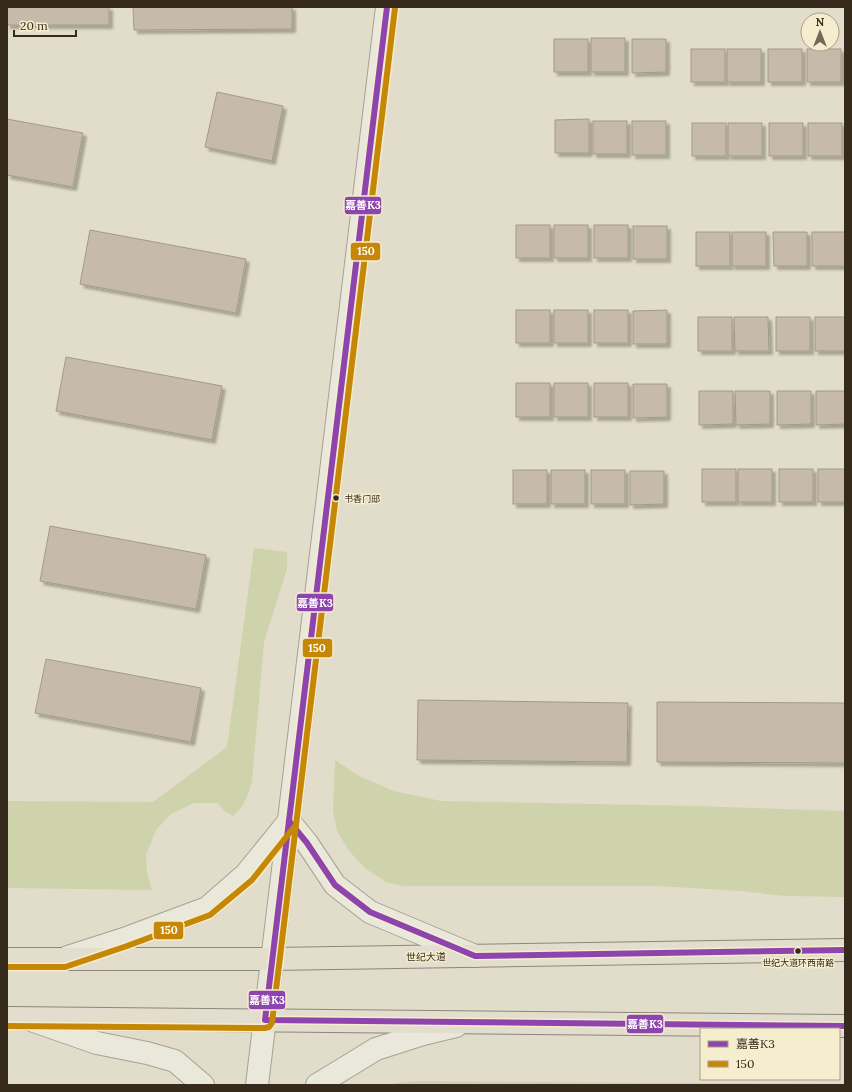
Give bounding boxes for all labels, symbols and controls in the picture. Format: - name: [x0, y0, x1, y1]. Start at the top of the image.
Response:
- scale bar: [14, 12, 76, 38]
- north arrow: [800, 12, 840, 52]
- text: N: [816, 15, 825, 29]
- text: 20 m: [20, 18, 48, 33]
- line badge: 嘉善K3: [344, 196, 382, 215]
- text: 嘉善K3: [345, 198, 381, 212]
- line badge: 150: [350, 242, 381, 261]
- text: 150: [357, 244, 375, 258]
- marker: 书香门邸: [331, 493, 341, 503]
- place label: 书香门邸: [344, 493, 380, 504]
- line badge: 嘉善K3: [296, 593, 334, 612]
- text: 嘉善K3: [297, 596, 333, 610]
- line badge: 150: [302, 638, 333, 658]
- text: 150: [308, 641, 326, 655]
- line badge: 150: [153, 921, 184, 940]
- text: 150: [160, 923, 178, 937]
- marker: 世纪大道环西南路: [793, 946, 803, 956]
- street label: 世纪大道: [406, 950, 446, 964]
- place label: 世纪大道环西南路: [762, 957, 834, 968]
- line badge: 嘉善K3: [248, 990, 286, 1010]
- text: 嘉善K3: [249, 993, 285, 1007]
- line badge: 嘉善K3: [626, 1014, 664, 1034]
- text: 嘉善K3: [627, 1017, 663, 1031]
- legend: [700, 1028, 840, 1080]
- text: 嘉善K3: [736, 1036, 775, 1051]
- text: 150: [736, 1056, 754, 1071]

